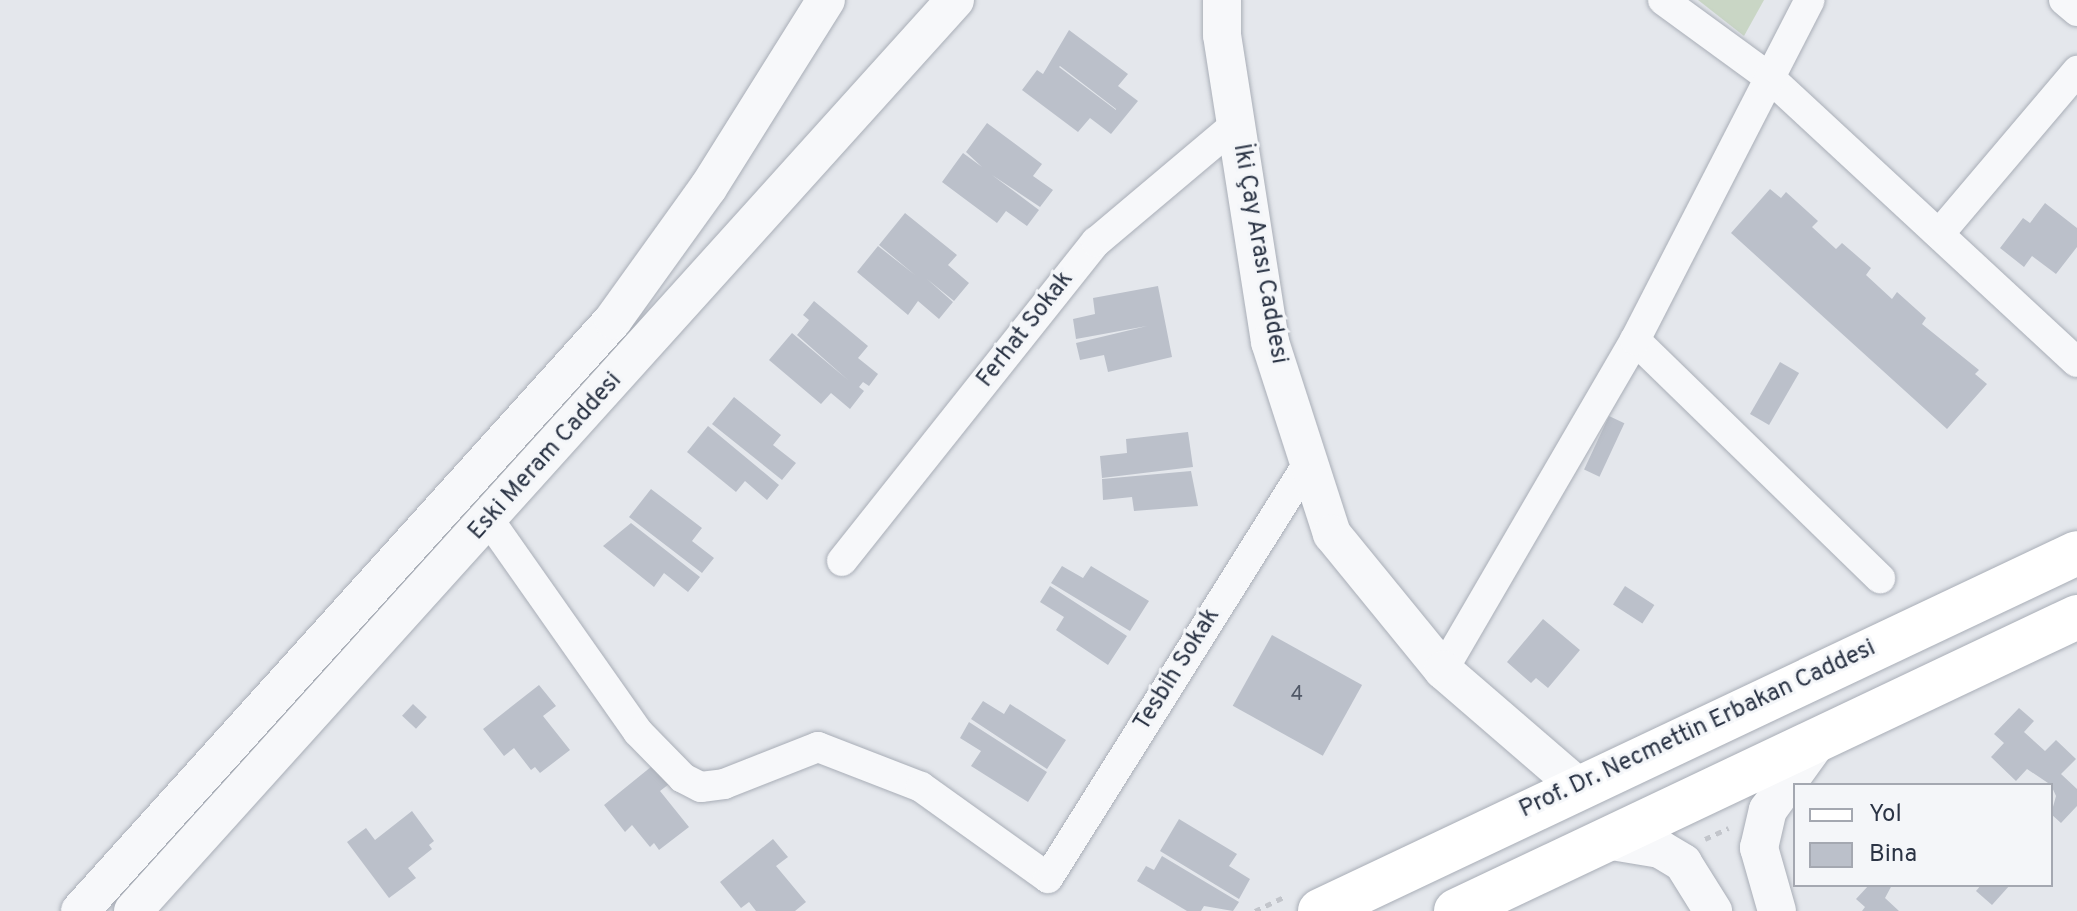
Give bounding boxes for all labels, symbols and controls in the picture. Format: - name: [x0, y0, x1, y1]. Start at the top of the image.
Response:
- street label: İki Çay Arası Caddesi: [1225, 141, 1293, 367]
- street label: Ferhat Sokak: [972, 266, 1080, 394]
- street label: Eski Meram Caddesi: [463, 367, 629, 547]
- street label: Tesbih Sokak: [1129, 603, 1227, 737]
- street label: Prof. Dr. Necmettin Erbakan Caddesi: [1515, 635, 1881, 825]
- house number: 4: [1291, 683, 1303, 707]
- legend: [1793, 783, 2053, 887]
- text: Yol: [1869, 800, 1902, 830]
- text: Bina: [1869, 840, 1917, 870]

